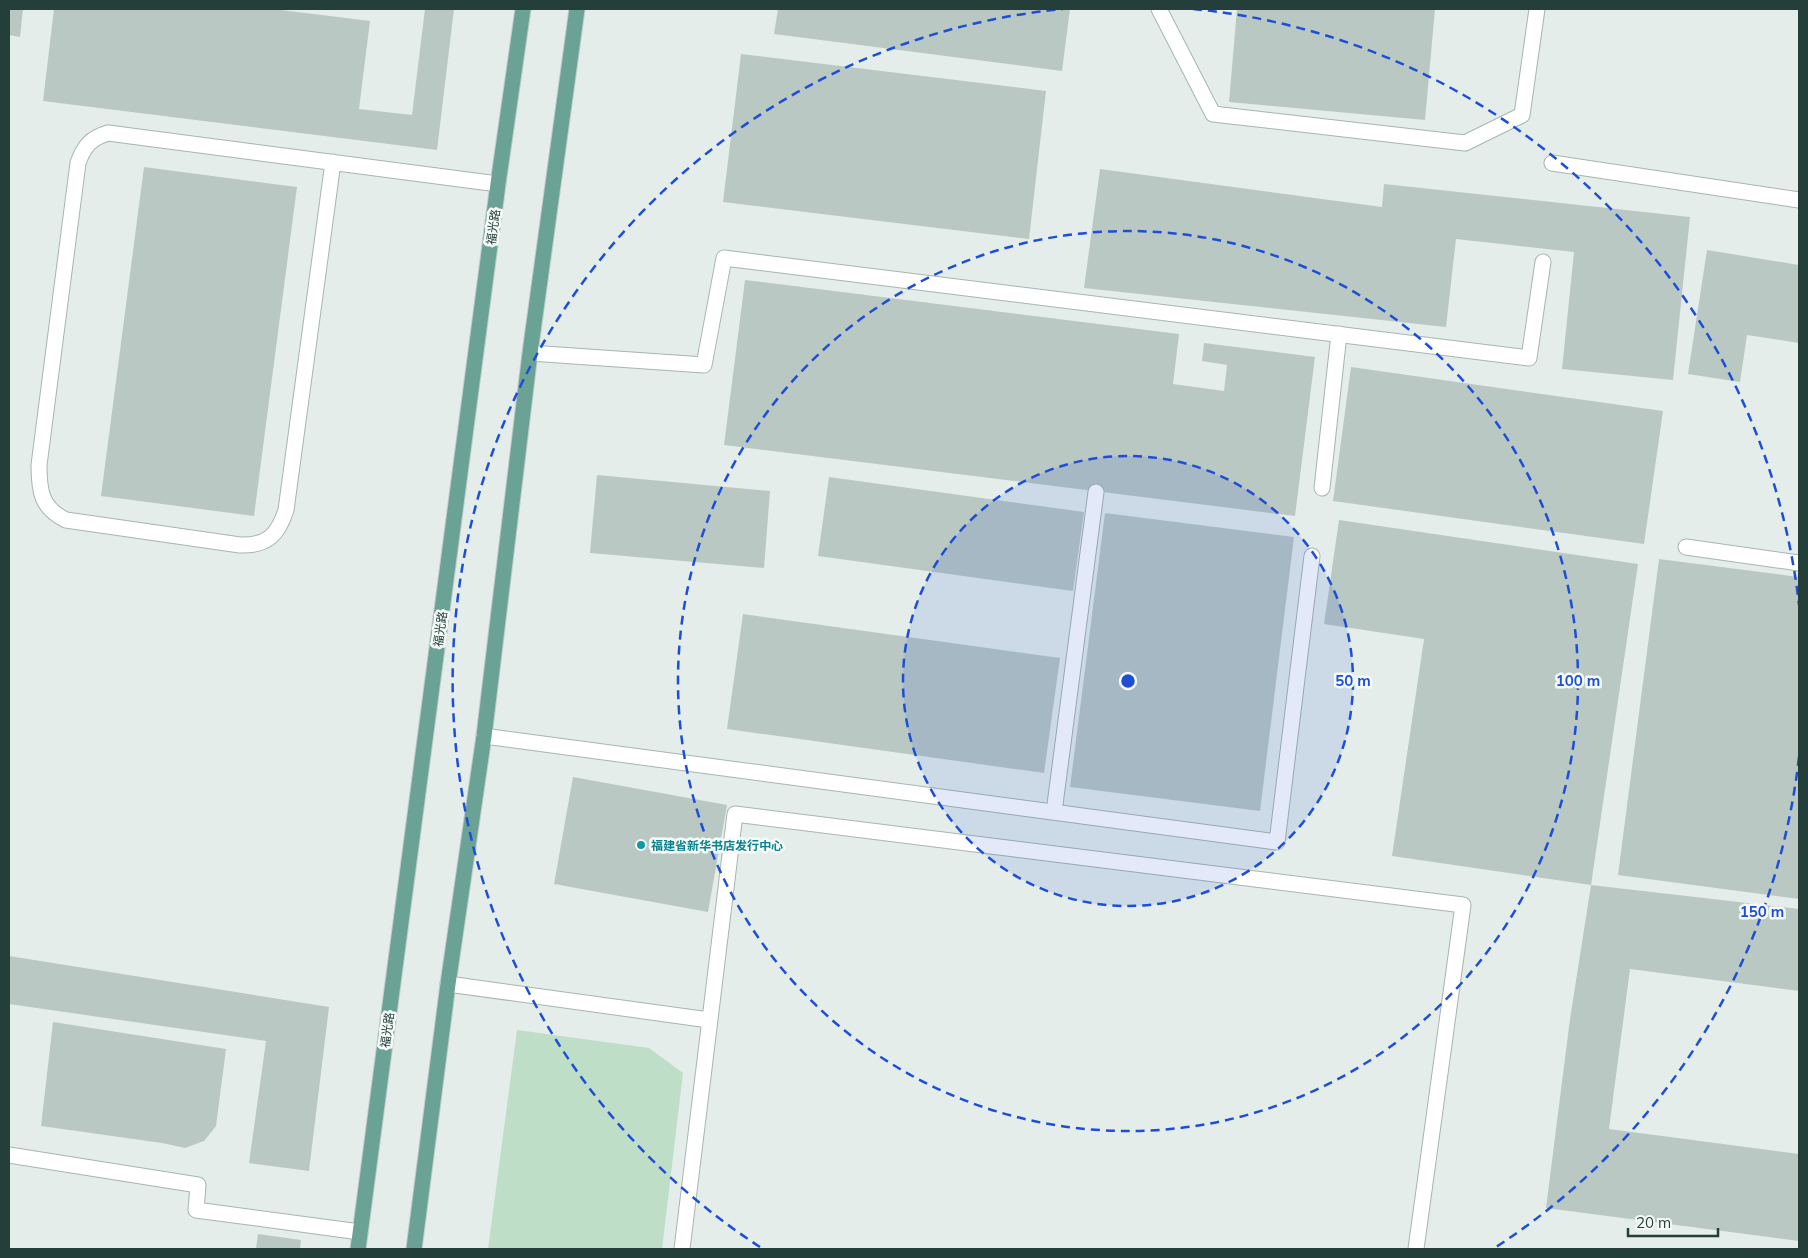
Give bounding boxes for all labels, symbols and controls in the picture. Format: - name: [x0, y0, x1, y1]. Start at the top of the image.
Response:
- street label: 福光路: [483, 208, 503, 246]
- street label: 福光路: [430, 610, 450, 648]
- text: 50 m: [1335, 671, 1371, 690]
- text: 100 m: [1556, 671, 1600, 690]
- centre of rings: [1119, 672, 1137, 690]
- place label: 福建省新华书店发行中心: [651, 838, 783, 853]
- marker: 福建省新华书店发行中心: [635, 839, 647, 851]
- text: 150 m: [1740, 902, 1784, 921]
- street label: 福光路: [377, 1011, 397, 1049]
- scale bar: [1628, 1206, 1718, 1238]
- text: 20 m: [1636, 1213, 1671, 1232]

